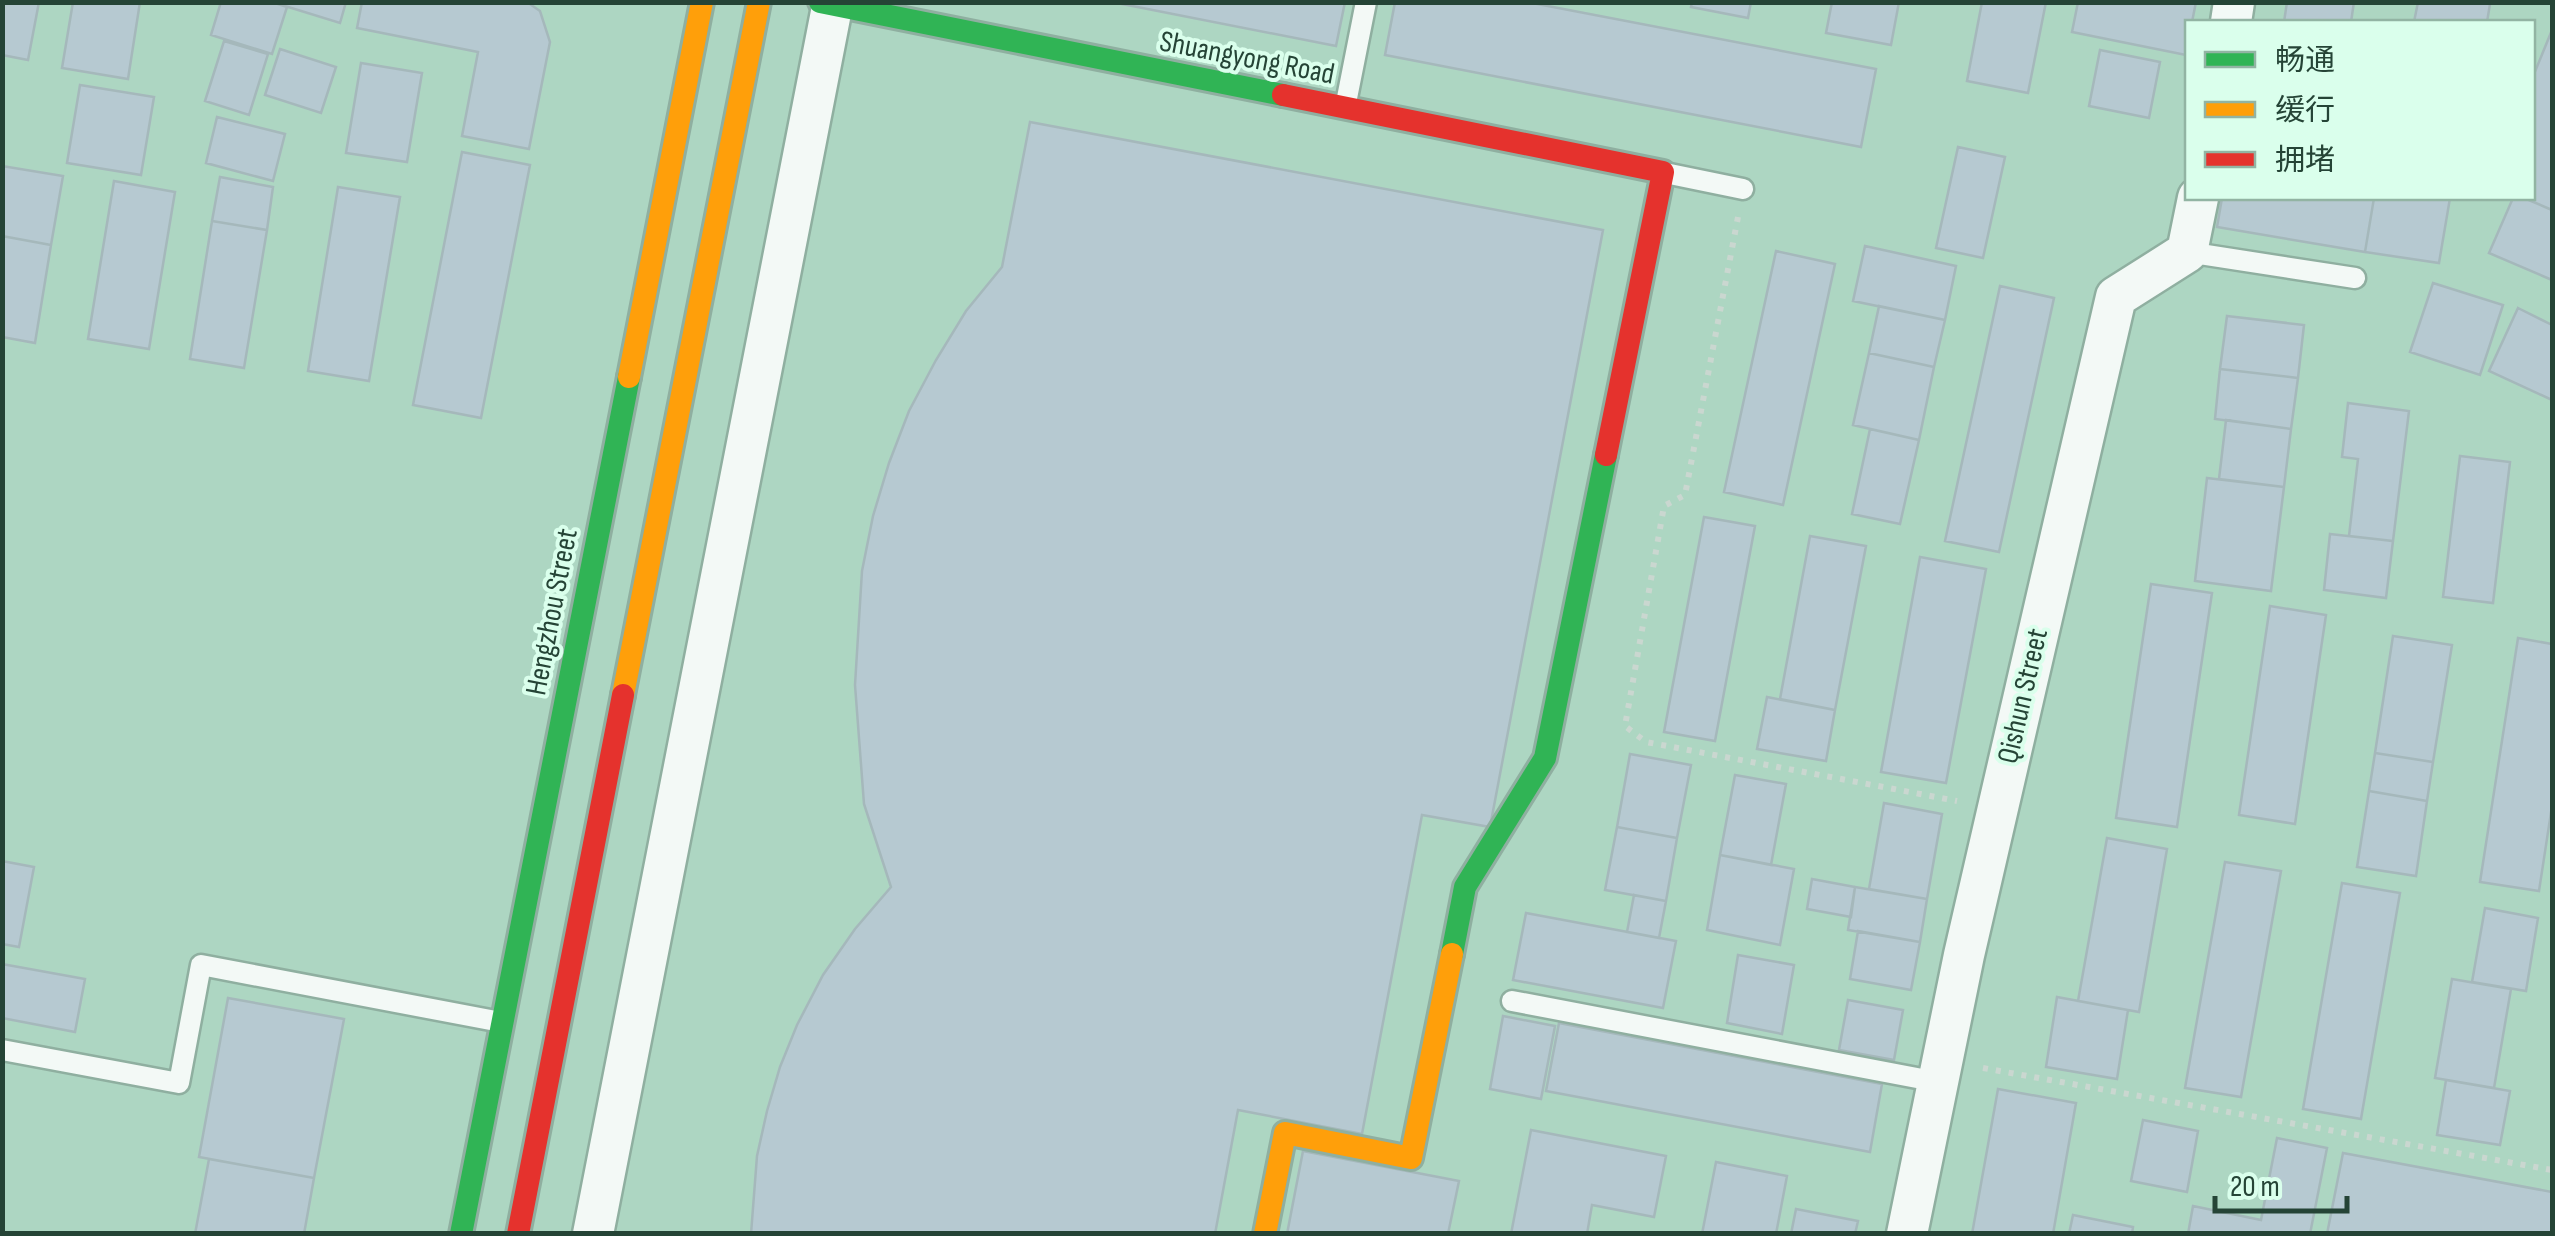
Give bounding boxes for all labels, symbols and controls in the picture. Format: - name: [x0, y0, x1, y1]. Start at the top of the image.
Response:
- legend: [2185, 20, 2535, 200]
- street label: Shuangyong Road: [1156, 23, 1338, 93]
- text: 畅通: [2275, 43, 2335, 79]
- text: 缓行: [2275, 93, 2335, 129]
- text: 拥堵: [2275, 143, 2335, 179]
- street label: Hengzhou Street: [518, 526, 586, 698]
- street label: Qishun Street: [1990, 625, 2056, 767]
- scale bar: [2215, 1151, 2348, 1213]
- text: 20 m: [2230, 1169, 2280, 1205]

